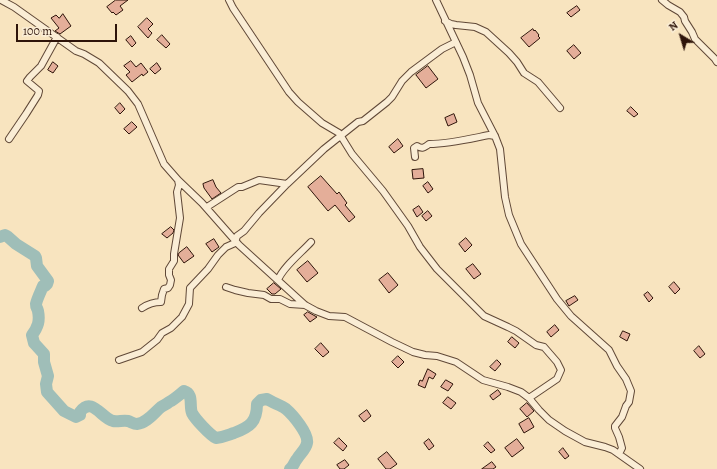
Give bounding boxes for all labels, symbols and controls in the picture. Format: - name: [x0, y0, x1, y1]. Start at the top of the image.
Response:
- scale bar: [18, 16, 119, 42]
- north arrow: [661, 16, 701, 56]
- text: N: [666, 18, 681, 35]
- text: 100 m: [23, 23, 52, 39]

